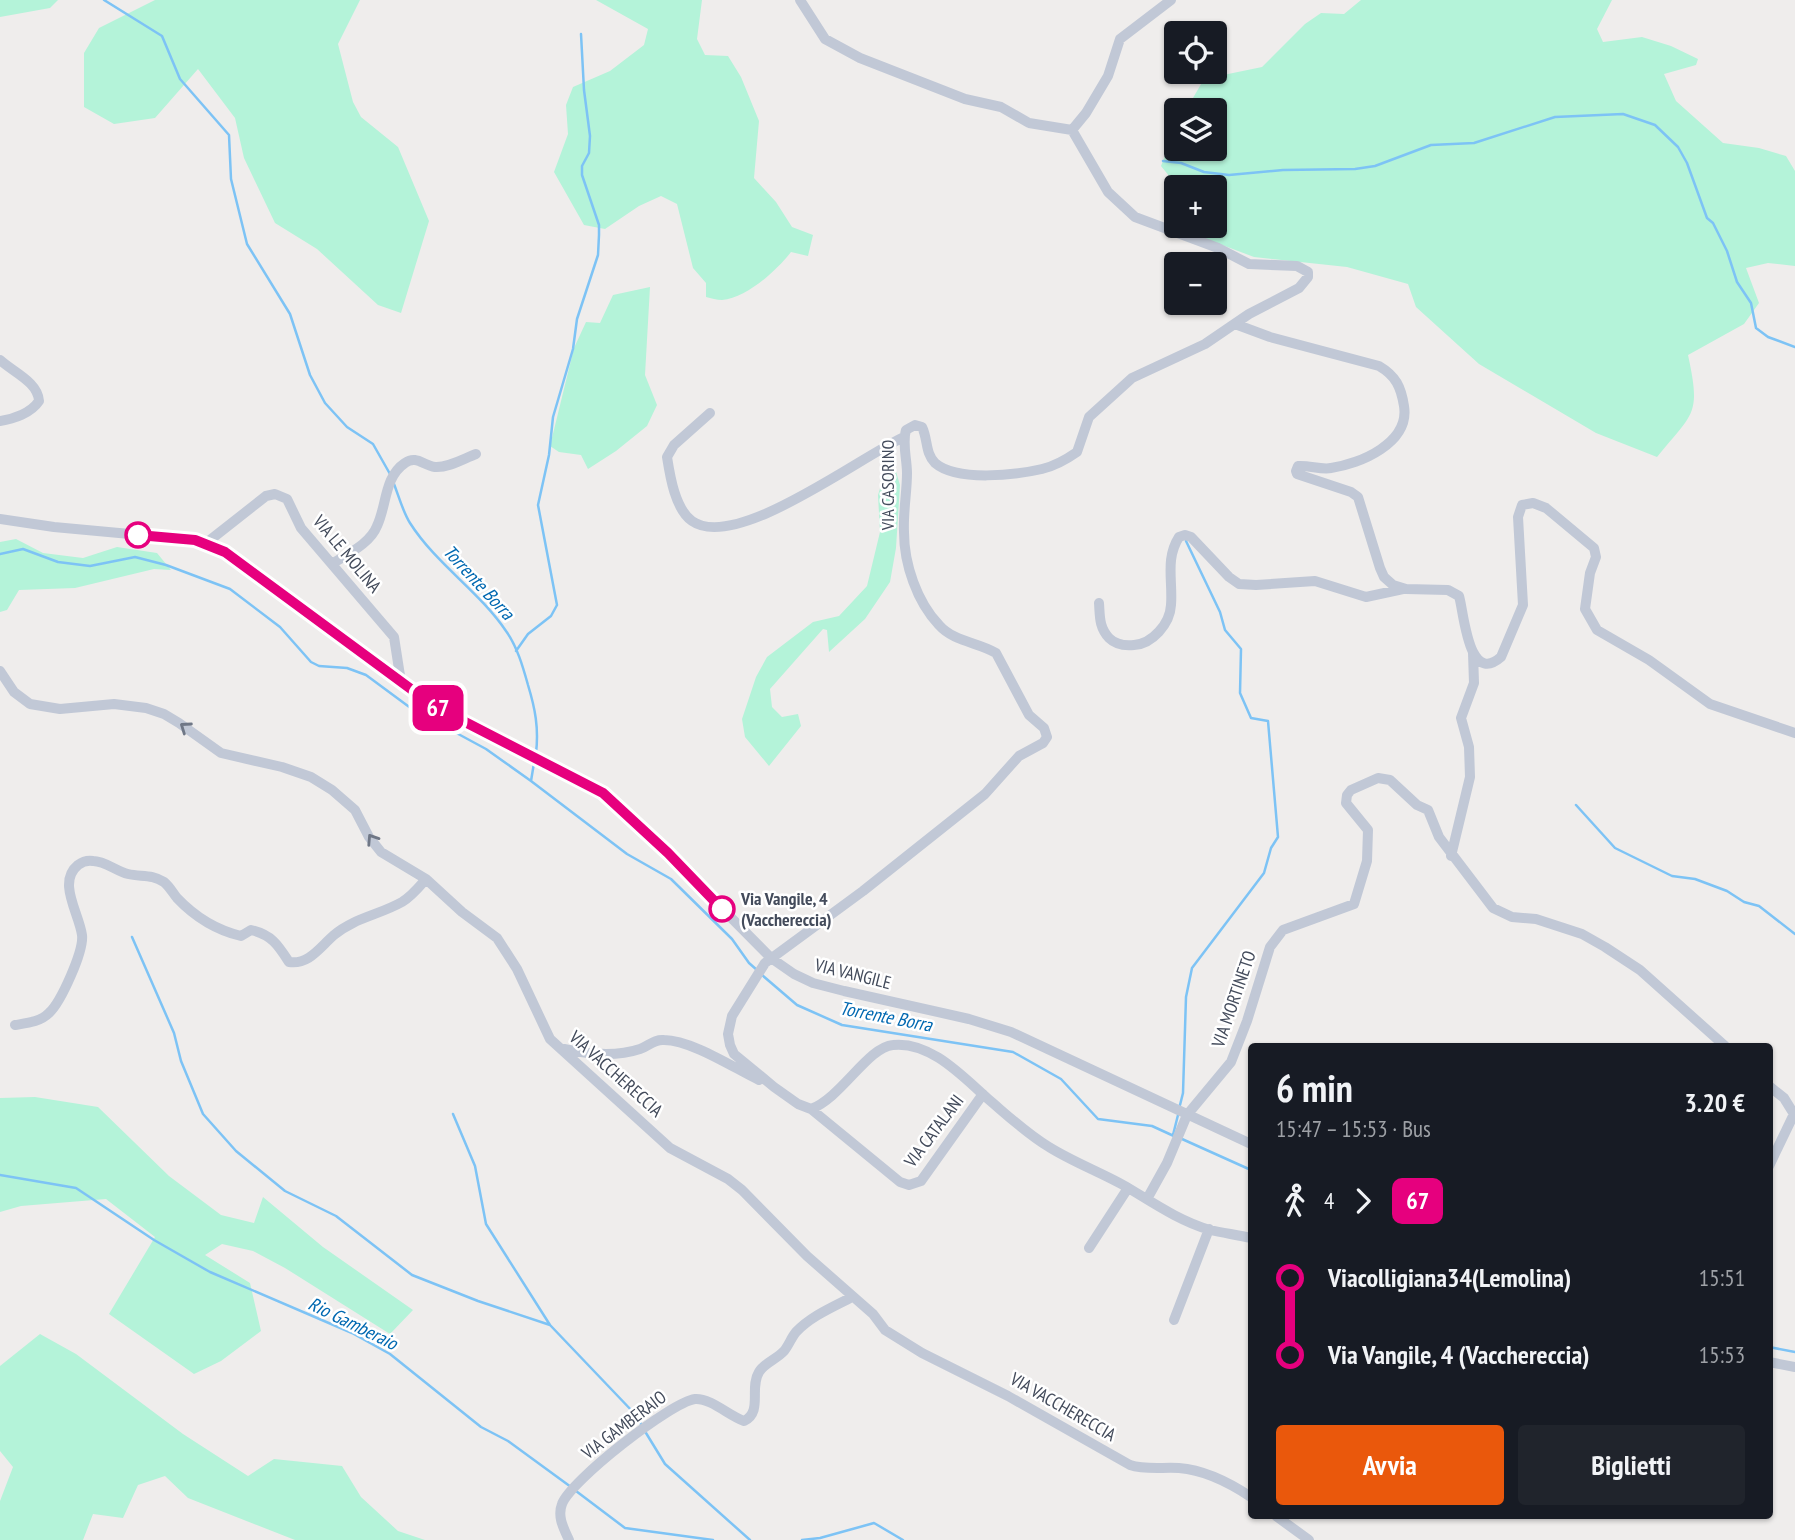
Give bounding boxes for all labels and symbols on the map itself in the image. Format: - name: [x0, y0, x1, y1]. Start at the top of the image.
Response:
- street label: VIA CASORINO: [876, 440, 899, 531]
- street label: VIA LE MOLINA: [308, 509, 387, 598]
- unlabelled marker: [125, 522, 151, 548]
- water label: Torrente Borra: [438, 540, 521, 625]
- line badge: 67: [406, 685, 470, 731]
- one-way arrow: [179, 722, 192, 735]
- one-way arrow: [368, 834, 381, 847]
- place label: Via Vangile, 4 (Vacchereccia): [740, 887, 832, 931]
- marker: Via Vangile, 4 (Vacchereccia): [709, 896, 735, 922]
- street label: VIA MORTINETO: [1206, 948, 1261, 1051]
- street label: VIA VANGILE: [812, 953, 894, 994]
- water label: Torrente Borra: [838, 995, 936, 1037]
- street label: VIA VACCHERECCIA: [564, 1025, 668, 1122]
- street label: VIA CATALANI: [898, 1090, 968, 1172]
- water label: Rio Gamberaio: [305, 1291, 403, 1356]
- street label: VIA VACCHERECCIA: [1005, 1367, 1121, 1446]
- street label: VIA GAMBERAIO: [576, 1385, 671, 1465]

